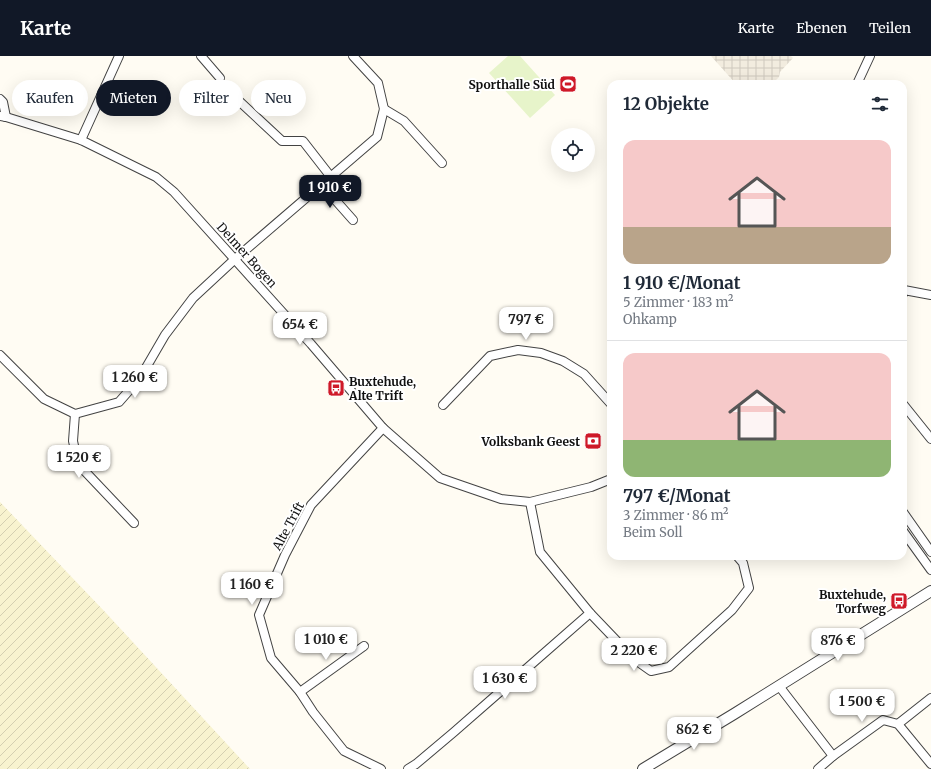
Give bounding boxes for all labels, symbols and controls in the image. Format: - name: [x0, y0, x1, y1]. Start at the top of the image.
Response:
- text: Karte: [20, 16, 71, 40]
- text: Karte: [738, 19, 774, 37]
- text: Ebenen: [796, 19, 847, 37]
- text: Teilen: [869, 19, 911, 37]
- sports icon: Sporthalle Süd: [558, 74, 578, 94]
- place label: Sporthalle Süd: [469, 77, 556, 92]
- chip: Kaufen: [12, 80, 88, 116]
- chip: Mieten: [96, 80, 171, 116]
- chip: Filter: [179, 80, 243, 116]
- chip: Neu: [251, 80, 306, 116]
- text: 12 Objekte: [623, 93, 709, 115]
- icon: filters: [869, 93, 891, 115]
- map controls: [551, 128, 595, 172]
- button: locate: [551, 128, 595, 172]
- icon: home: [721, 166, 793, 238]
- pin: 1 910 €: [293, 175, 367, 209]
- text: 1 910 €: [308, 179, 352, 196]
- street label: Delmer Bogen: [214, 219, 280, 291]
- text: 1 910 €/Monat: [623, 272, 741, 294]
- text: 5 Zimmer · 183 m²: [623, 294, 733, 311]
- pin: 797 €: [498, 307, 554, 341]
- text: 797 €: [508, 311, 544, 328]
- text: Ohkamp: [623, 311, 677, 328]
- pin: 654 €: [272, 312, 328, 346]
- text: 654 €: [282, 316, 318, 333]
- pin: 1 260 €: [98, 365, 172, 399]
- text: 1 260 €: [112, 369, 158, 386]
- place label: Buxtehude, Alte Trift: [348, 374, 416, 403]
- bus stop icon: Buxtehude, Alte Trift: [326, 378, 346, 398]
- icon: home: [721, 379, 793, 451]
- bank icon: Volksbank Geest: [583, 431, 603, 451]
- place label: Volksbank Geest: [481, 434, 580, 449]
- pin: 1 520 €: [42, 445, 116, 479]
- text: 1 520 €: [56, 449, 102, 466]
- text: 797 €/Monat: [623, 485, 731, 507]
- street label: Alte Trift: [269, 499, 307, 554]
- text: 3 Zimmer · 86 m²: [623, 507, 729, 524]
- text: Beim Soll: [623, 524, 682, 541]
- pin: 1 160 €: [215, 572, 289, 606]
- text: 1 160 €: [230, 576, 274, 593]
- place label: Buxtehude, Torfweg: [819, 587, 886, 616]
- bus stop icon: Buxtehude, Torfweg: [889, 591, 909, 611]
- pin: 1 010 €: [289, 627, 363, 661]
- pin: 876 €: [810, 628, 866, 662]
- text: 1 010 €: [304, 631, 348, 648]
- text: 876 €: [820, 632, 856, 649]
- pin: 2 220 €: [597, 638, 671, 672]
- text: 2 220 €: [610, 642, 658, 659]
- pin: 1 630 €: [468, 666, 542, 700]
- text: 1 630 €: [482, 670, 528, 687]
- pin: 1 500 €: [825, 689, 899, 723]
- text: 1 500 €: [839, 693, 885, 710]
- pin: 862 €: [666, 717, 722, 751]
- text: 862 €: [676, 721, 712, 738]

